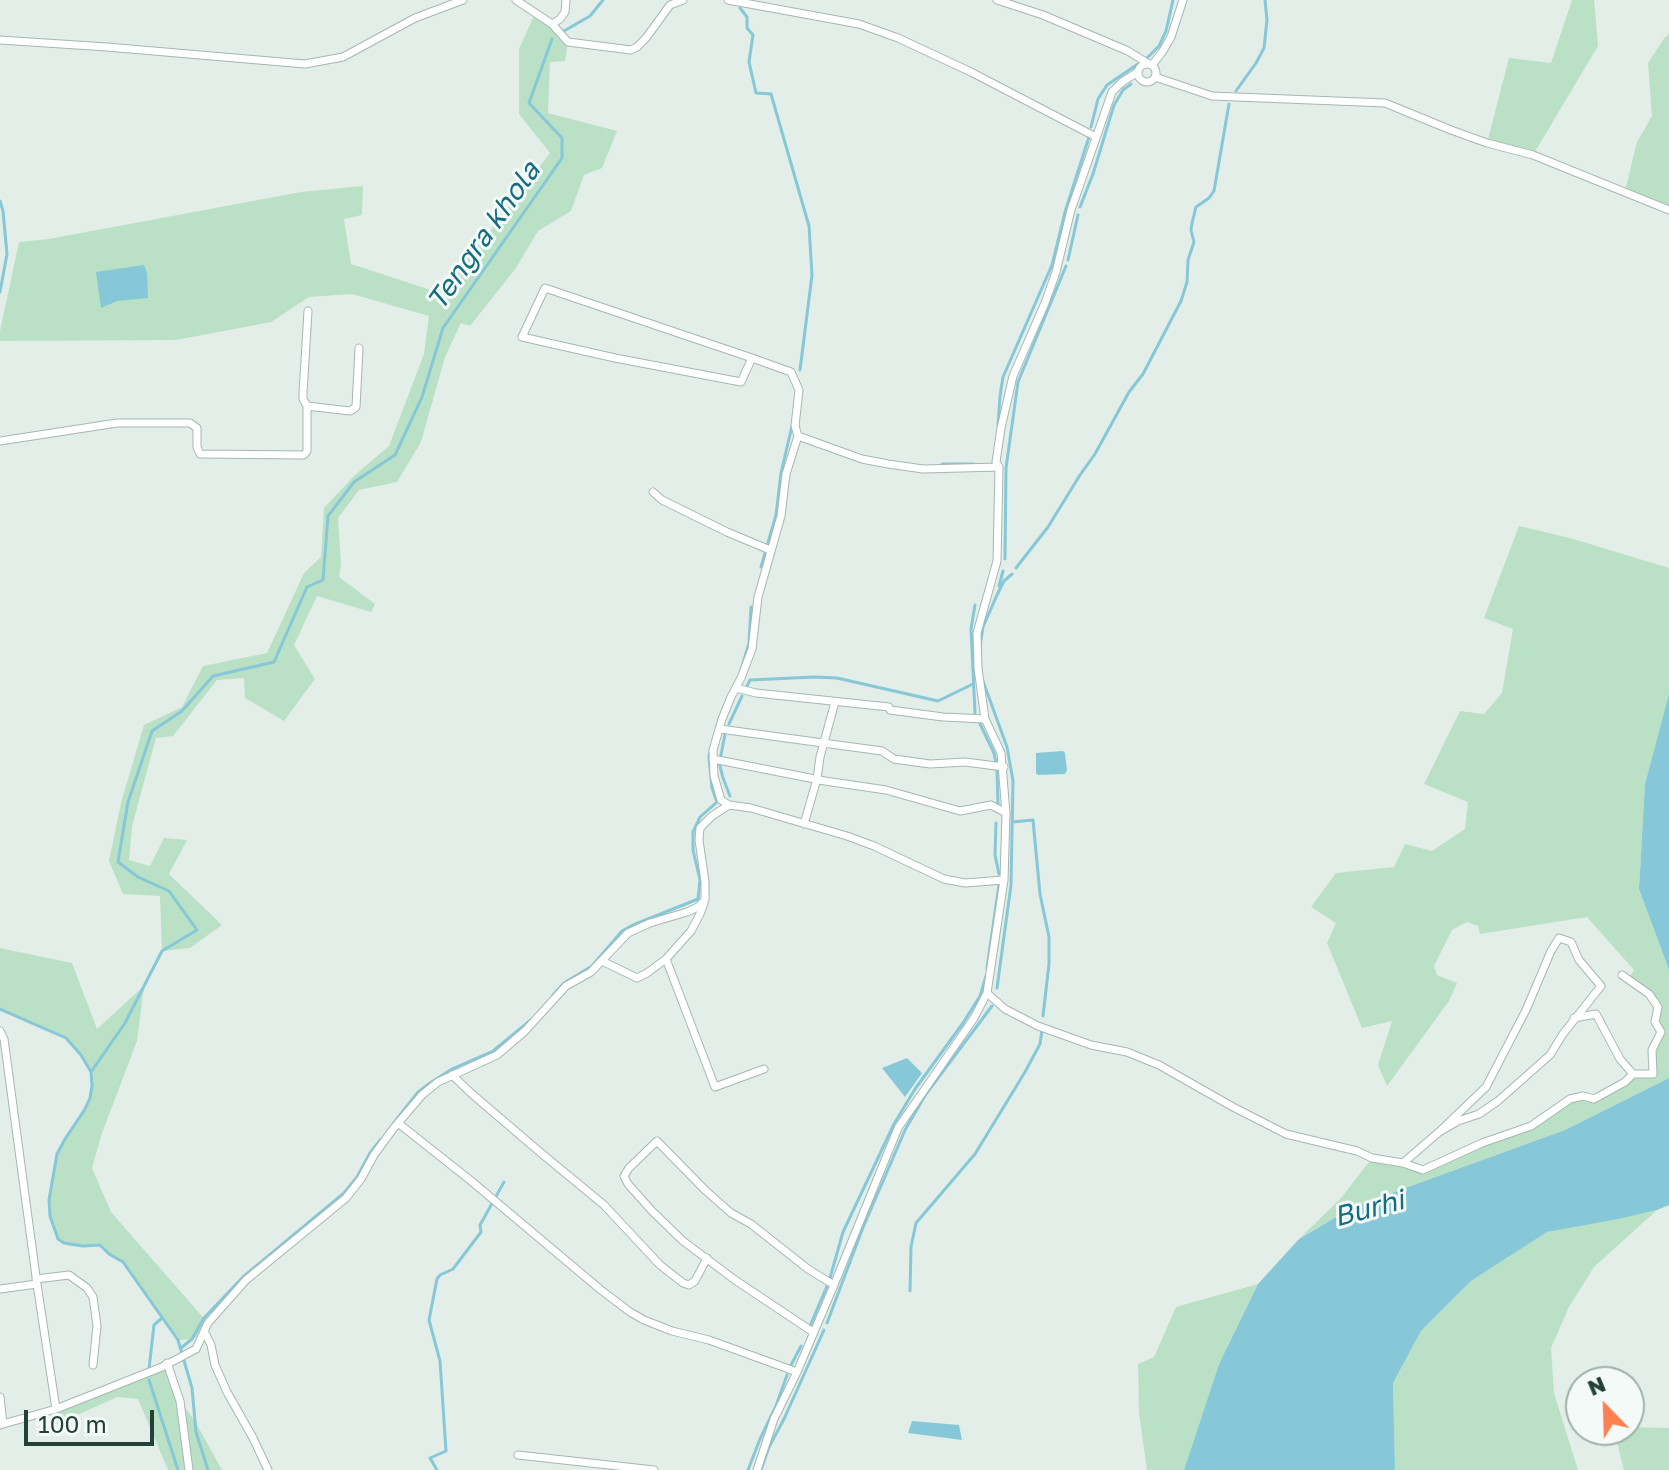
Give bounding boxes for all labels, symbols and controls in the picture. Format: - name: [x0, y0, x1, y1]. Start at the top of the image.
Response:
- water label: Tengra khola: [420, 155, 548, 317]
- water label: Burhi: [1330, 1184, 1408, 1234]
- north arrow: [1565, 1366, 1645, 1446]
- text: N: [1583, 1370, 1609, 1401]
- scale bar: [28, 1394, 158, 1444]
- text: 100 m: [38, 1409, 107, 1438]

